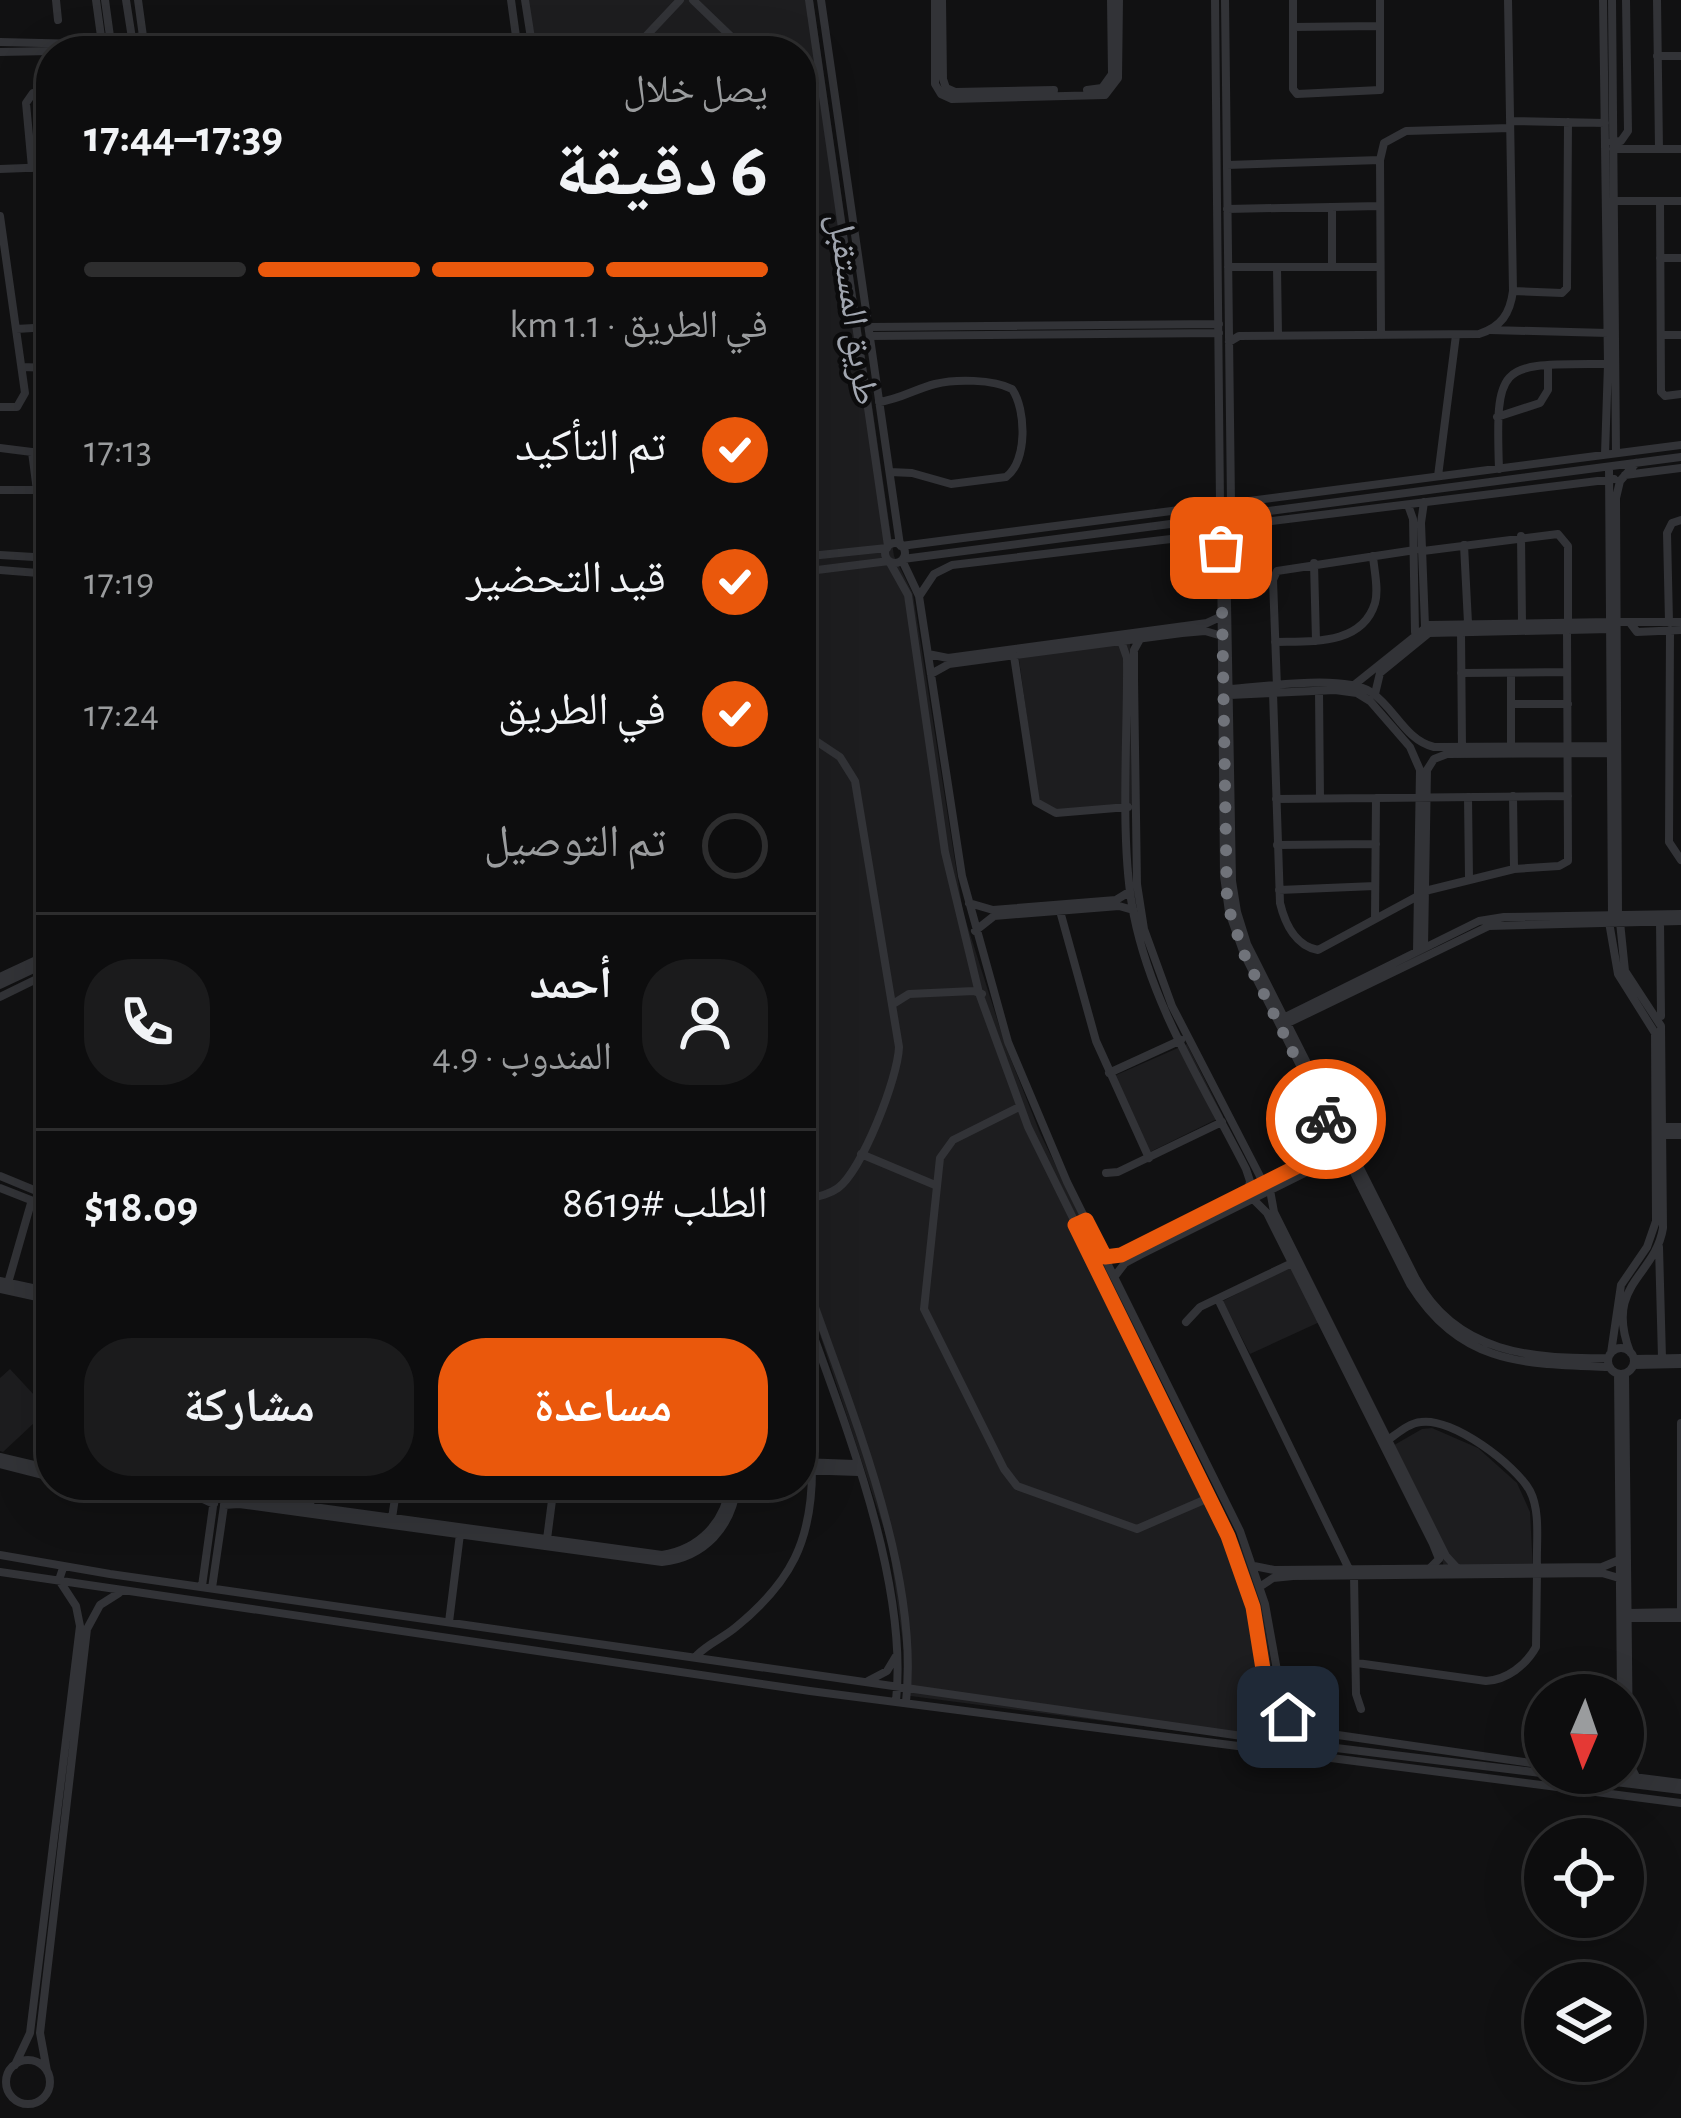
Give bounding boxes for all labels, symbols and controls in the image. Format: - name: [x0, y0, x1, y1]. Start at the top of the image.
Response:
- text: يصل خلال: [623, 71, 768, 110]
- text: 17:39–17:44: [84, 115, 283, 160]
- text: 6 دقيقة: [555, 133, 768, 211]
- street label: طريق المستقبل: [820, 211, 884, 408]
- text: في الطريق · 1.1 km: [509, 306, 768, 345]
- icon: check: [702, 417, 768, 483]
- text: تم التأكيد: [515, 424, 666, 469]
- text: 17:13: [84, 431, 152, 470]
- pin: [1170, 497, 1272, 599]
- icon: bag: [1188, 515, 1254, 581]
- icon: check: [702, 549, 768, 615]
- text: قيد التحضير: [466, 556, 666, 601]
- text: 17:19: [84, 563, 154, 602]
- icon: check: [702, 681, 768, 747]
- text: في الطريق: [498, 688, 666, 733]
- text: 17:24: [84, 695, 159, 734]
- text: تم التوصيل: [484, 820, 666, 865]
- button: phone: [84, 959, 210, 1085]
- button: person: [642, 959, 768, 1085]
- text: أحمد: [530, 962, 612, 1007]
- text: المندوب · 4.9: [432, 1038, 612, 1077]
- courier: [1266, 1059, 1386, 1179]
- icon: bike: [1293, 1086, 1359, 1152]
- text: الطلب #8619: [562, 1181, 768, 1226]
- text: $18.09: [84, 1185, 198, 1230]
- button: مشاركة: [84, 1338, 414, 1476]
- button: مساعدة: [438, 1338, 768, 1476]
- pin: [1237, 1666, 1339, 1768]
- north arrow: [1524, 1674, 1644, 1794]
- map controls: [1524, 1674, 1644, 2082]
- icon: home: [1255, 1684, 1321, 1750]
- button: locate: [1524, 1818, 1644, 1938]
- button: layers: [1524, 1962, 1644, 2082]

